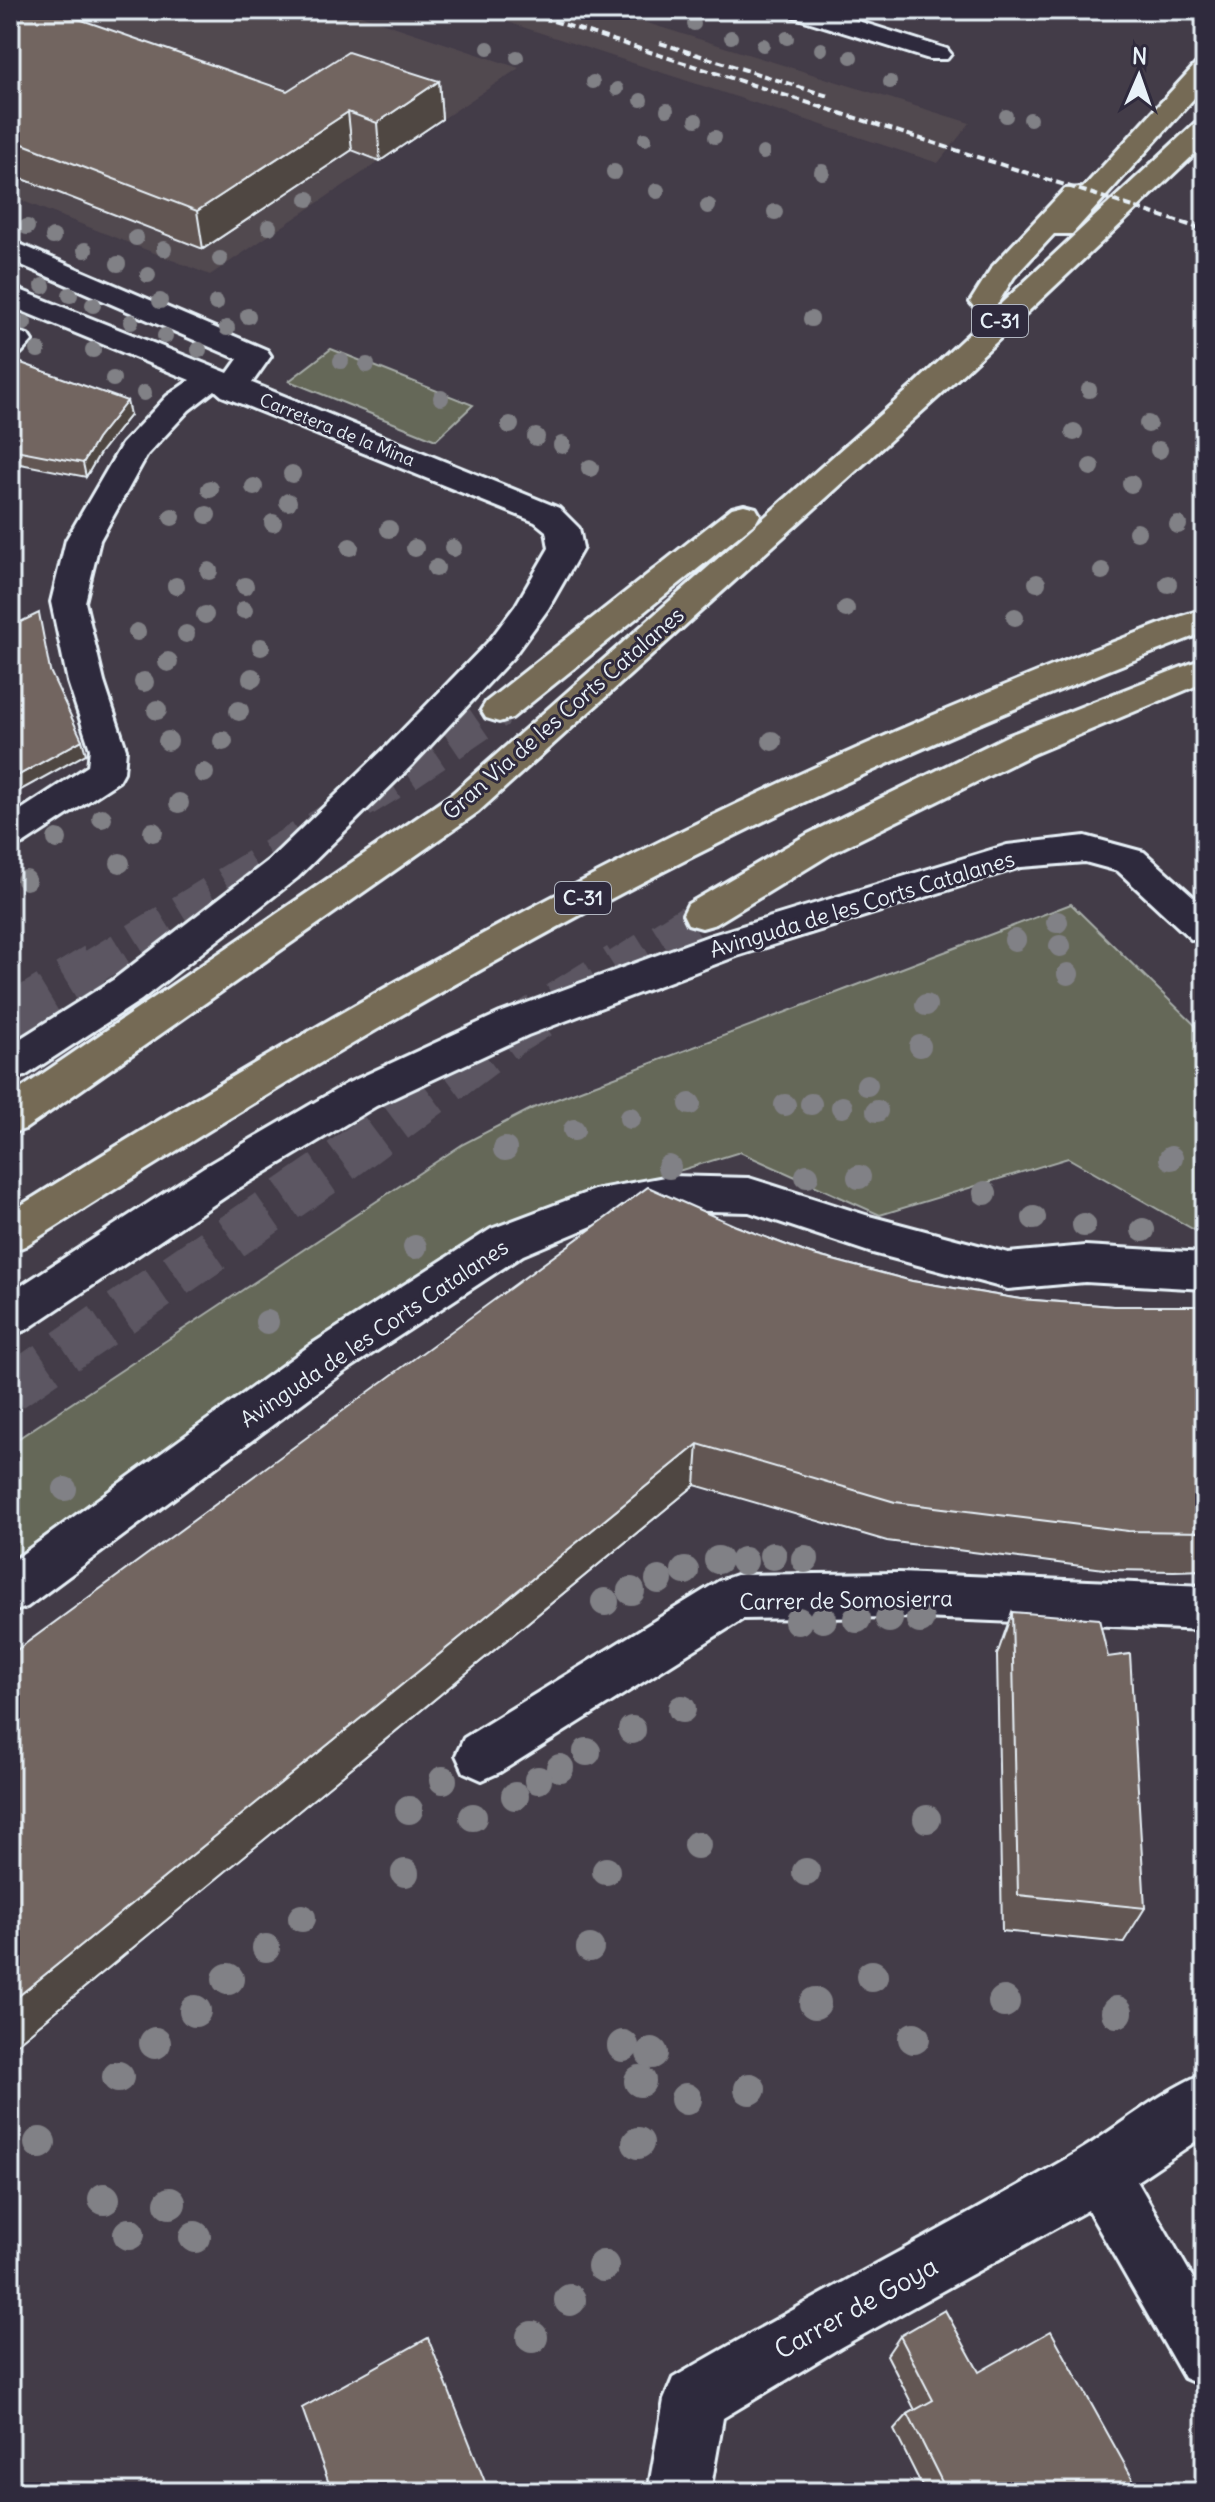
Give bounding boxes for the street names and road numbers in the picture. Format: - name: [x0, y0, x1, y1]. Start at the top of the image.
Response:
- road number: C-31: [972, 305, 1028, 337]
- street label: Carretera de la Mina: [256, 388, 418, 471]
- street label: Gran Via de les Corts Catalanes: [437, 600, 689, 826]
- street label: Avinguda de les Corts Catalanes: [706, 844, 1018, 964]
- road number: C-31: [555, 882, 611, 914]
- street label: Avinguda de les Corts Catalanes: [235, 1233, 513, 1433]
- street label: Carrer de Somosierra: [739, 1584, 953, 1616]
- street label: Carrer de Goya: [768, 2249, 943, 2366]

